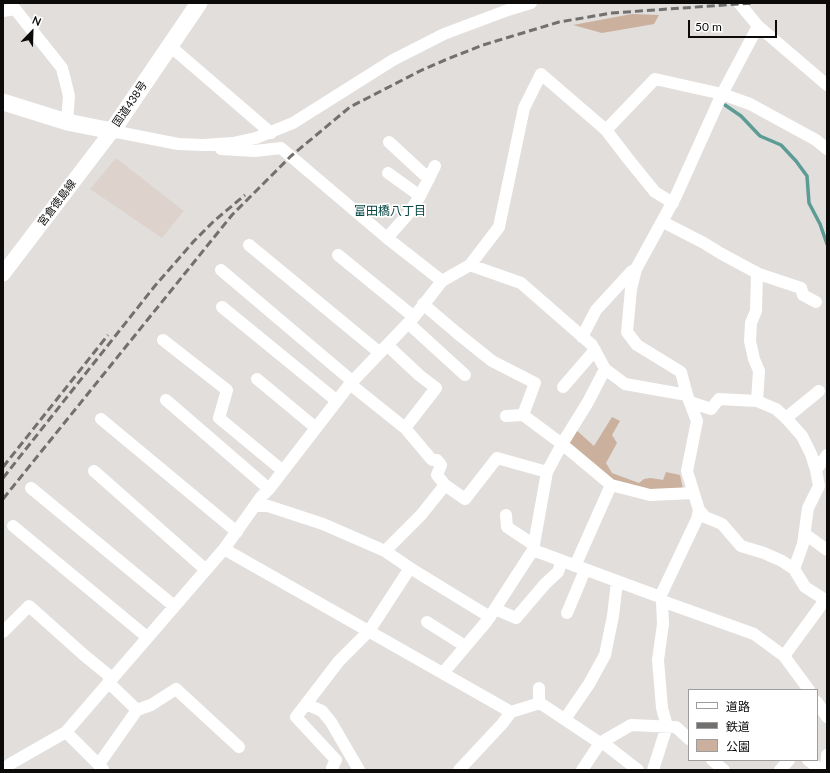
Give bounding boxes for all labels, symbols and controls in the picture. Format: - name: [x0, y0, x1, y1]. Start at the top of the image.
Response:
- north arrow: [12, 12, 52, 52]
- scale bar: [690, 12, 779, 38]
- text: N: [30, 13, 43, 28]
- text: 50 m: [695, 19, 722, 34]
- street label: 国道438号: [110, 79, 150, 129]
- street label: 宮倉徳島線: [35, 177, 79, 229]
- district label: 富田橋八丁目: [354, 204, 426, 218]
- legend: [688, 689, 818, 761]
- text: 道路: [726, 699, 750, 714]
- text: 鉄道: [726, 719, 750, 734]
- text: 公園: [726, 739, 750, 754]

